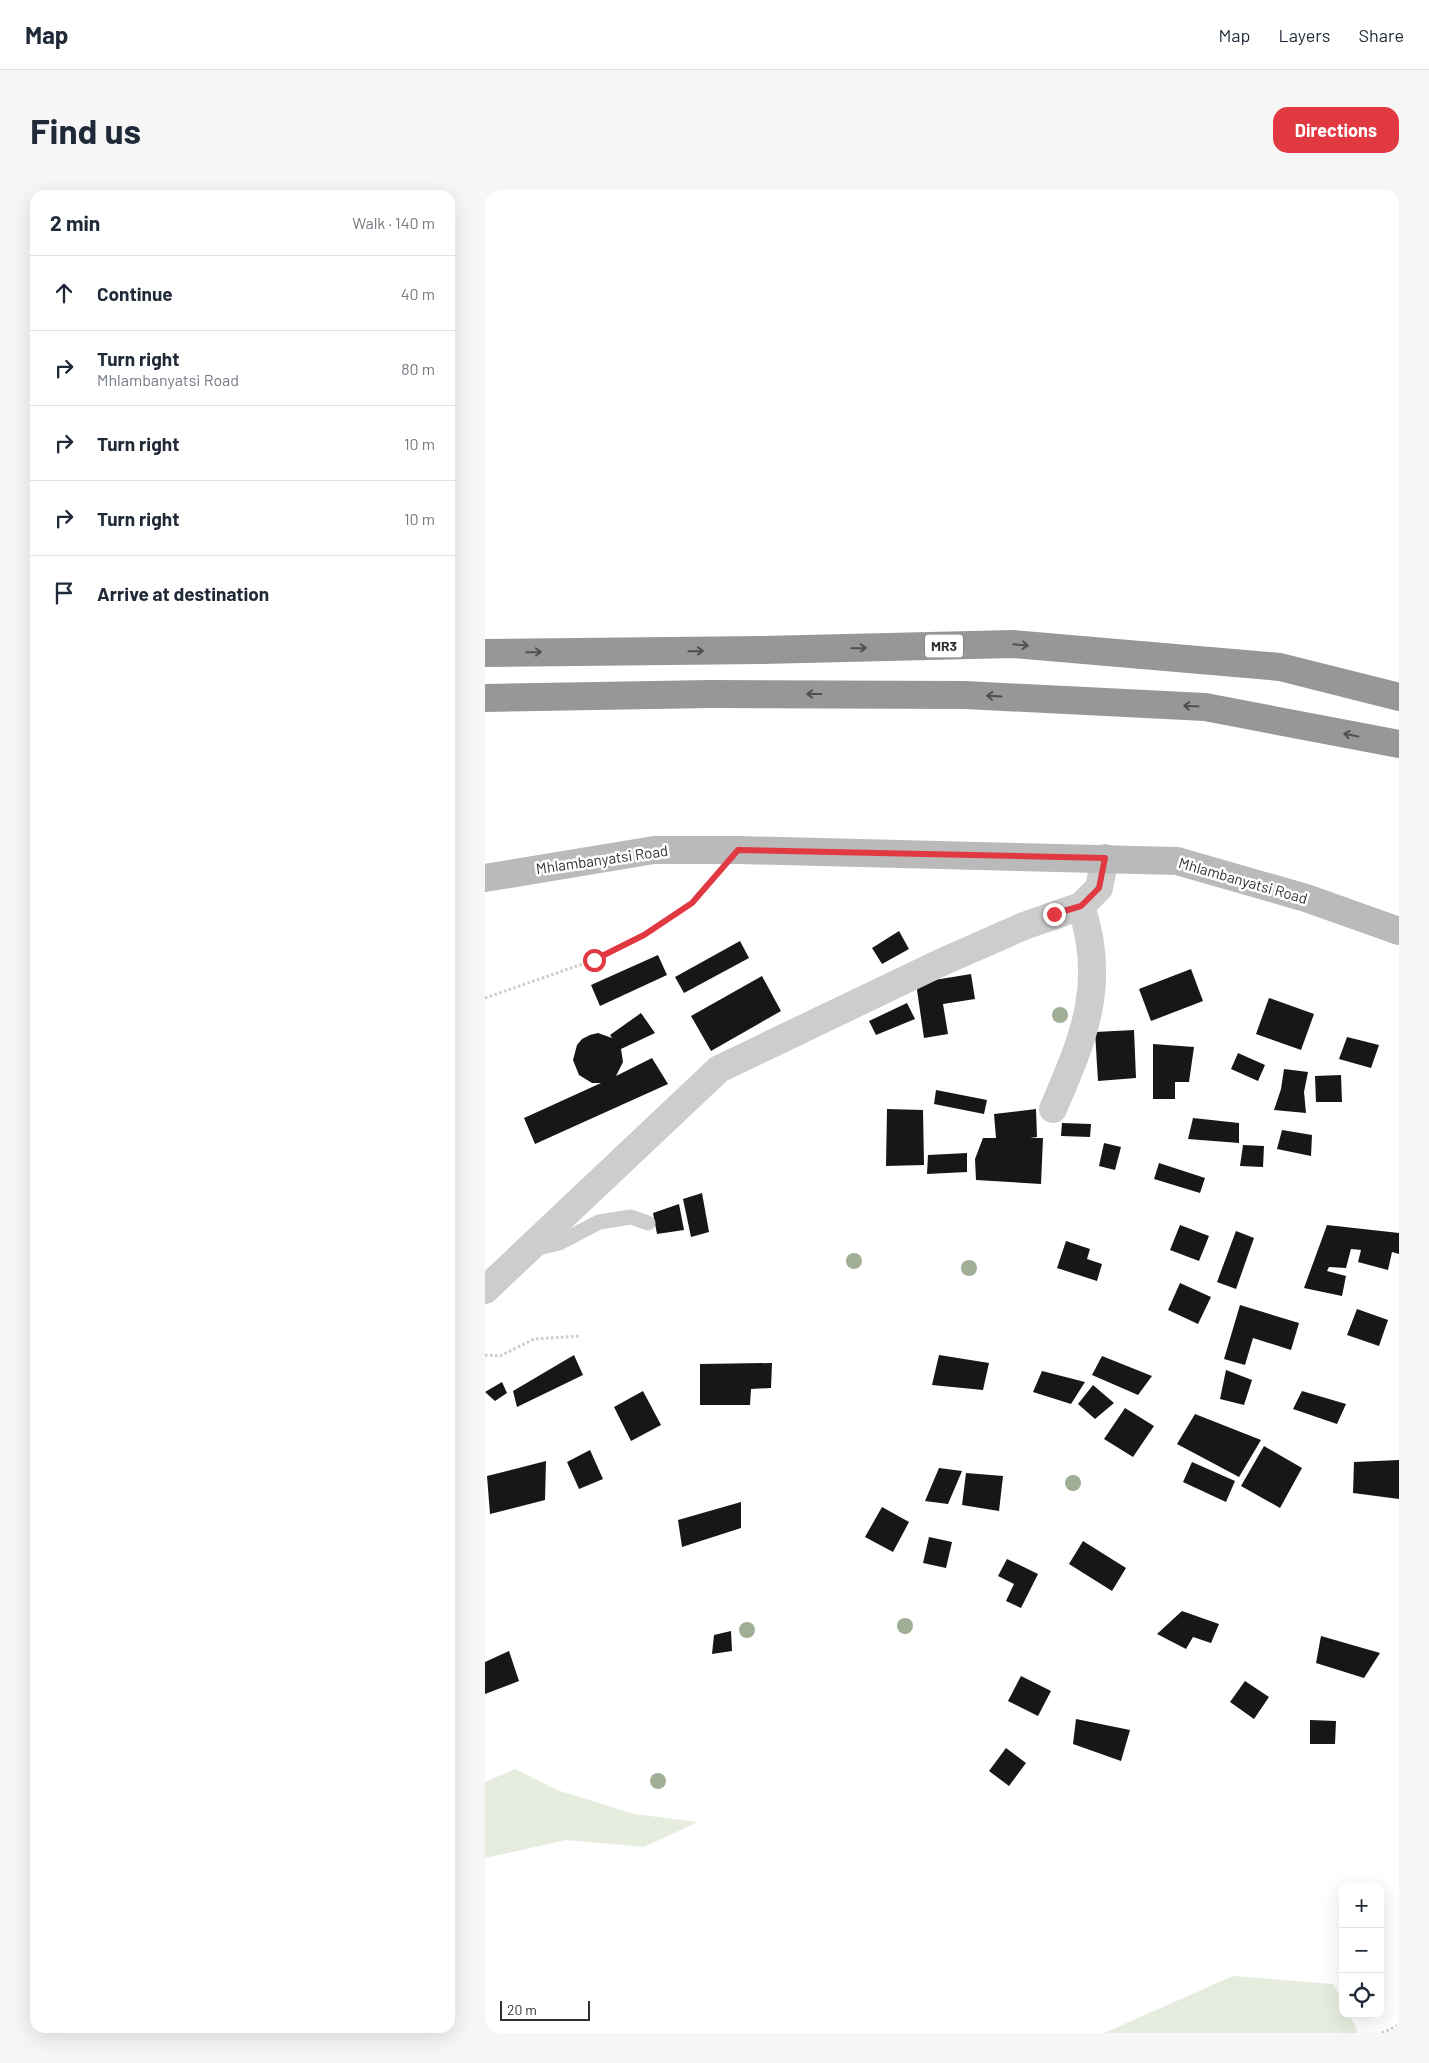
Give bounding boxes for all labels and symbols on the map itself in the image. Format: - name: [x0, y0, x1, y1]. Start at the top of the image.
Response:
- road number: MR3: [925, 634, 963, 658]
- one-way arrow: [1013, 640, 1029, 649]
- one-way arrow: [850, 643, 866, 652]
- one-way arrow: [688, 646, 704, 655]
- one-way arrow: [525, 647, 541, 657]
- one-way arrow: [806, 689, 822, 699]
- one-way arrow: [986, 692, 1002, 701]
- one-way arrow: [1183, 702, 1199, 711]
- one-way arrow: [1343, 729, 1359, 739]
- street label: Mhlambanyatsi Road: [535, 841, 669, 877]
- street label: Mhlambanyatsi Road: [1177, 853, 1310, 907]
- route end: [1043, 903, 1066, 926]
- route start: [583, 949, 606, 972]
- scale bar: [500, 1998, 590, 2021]

